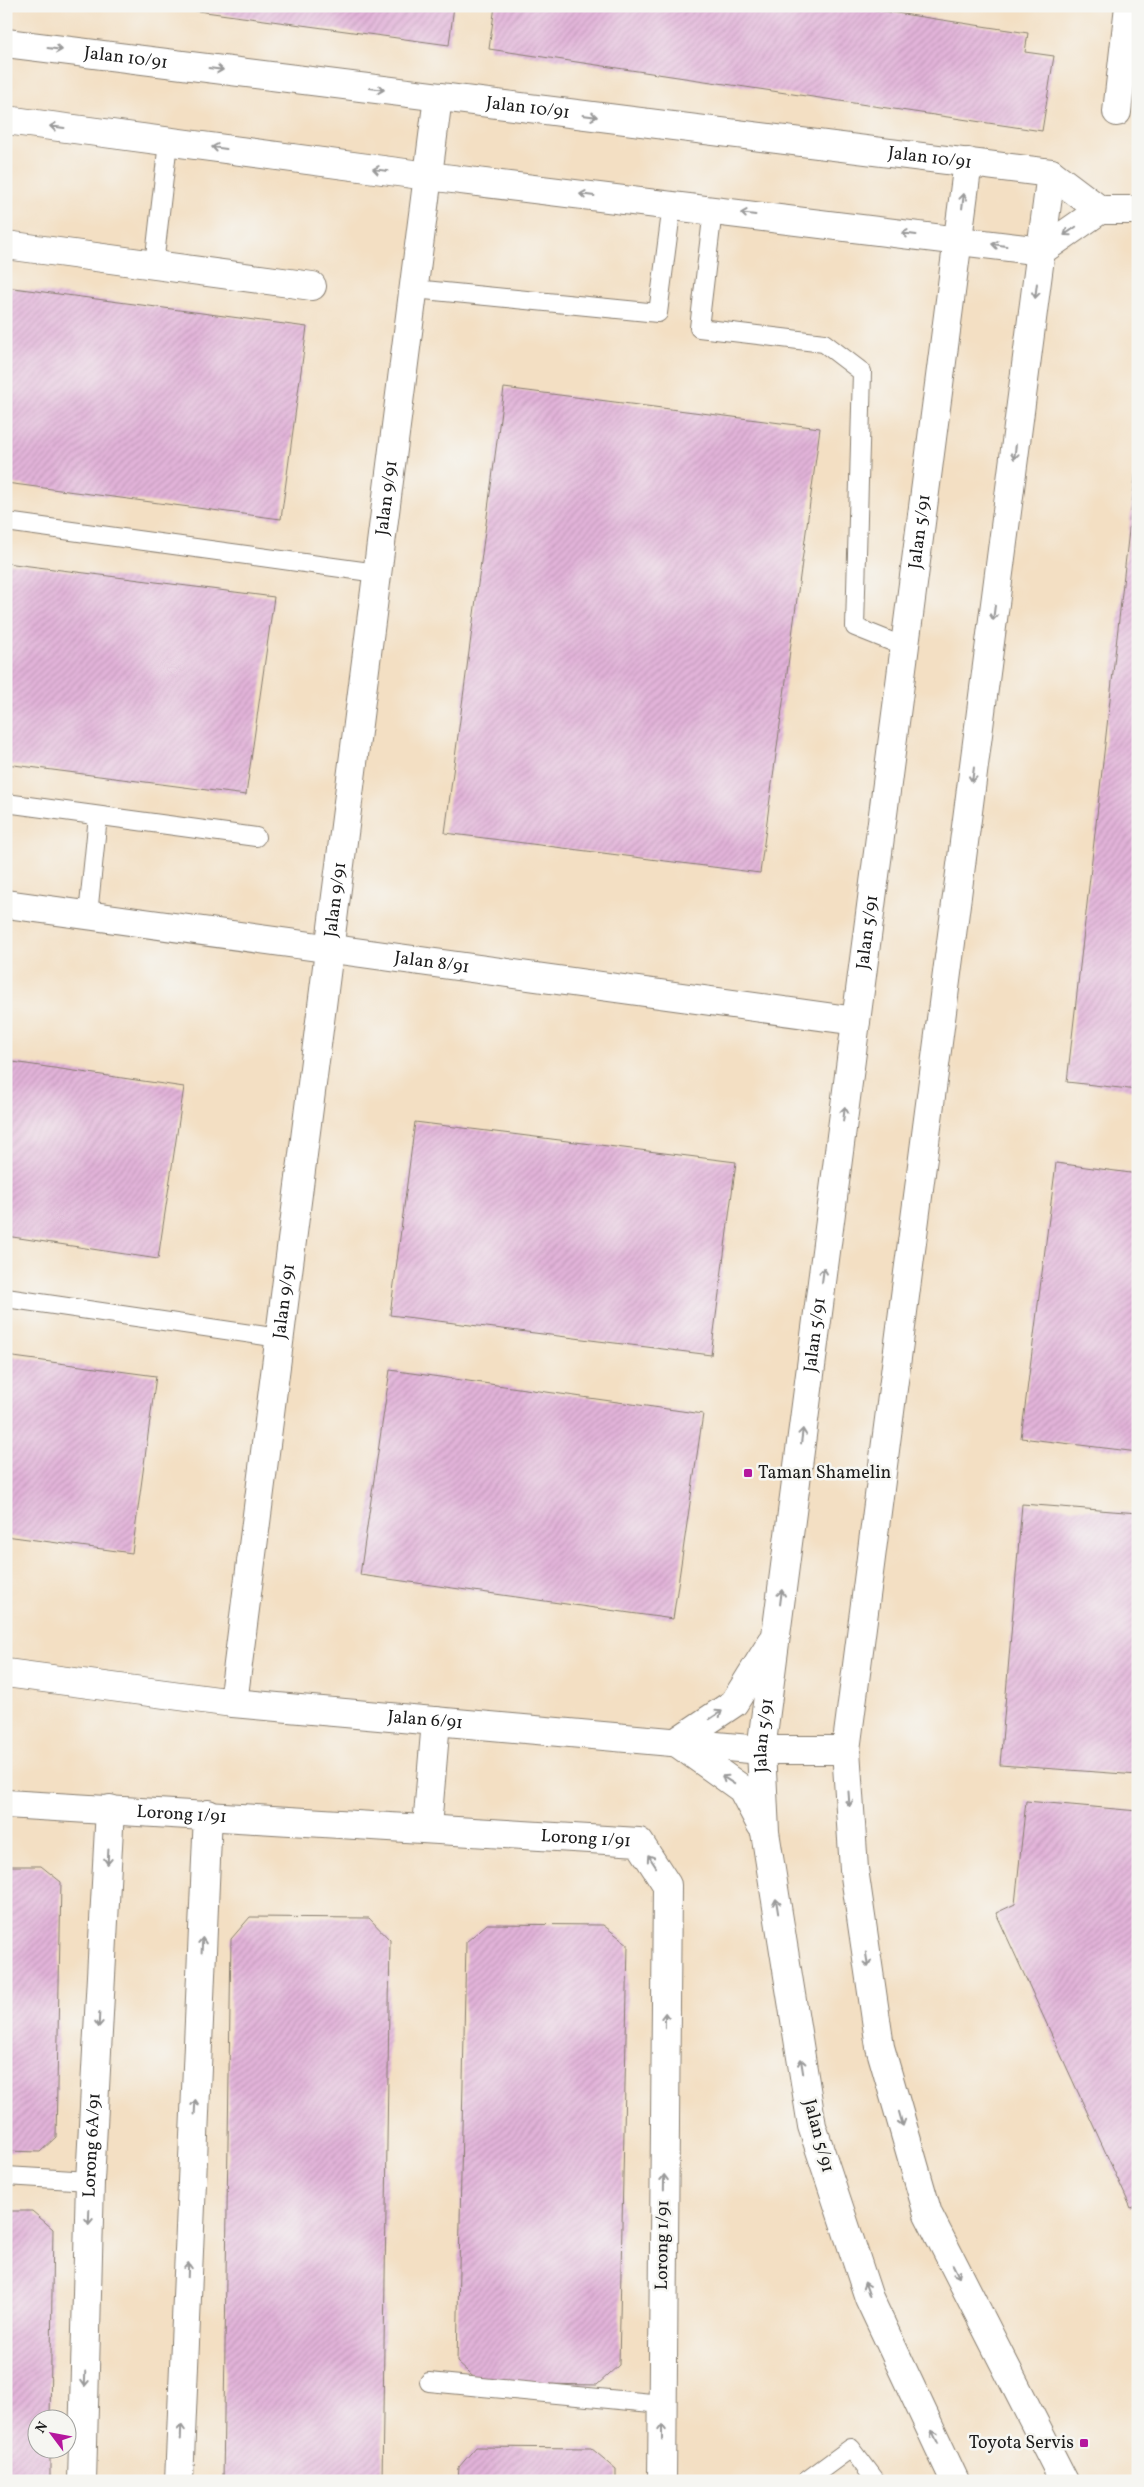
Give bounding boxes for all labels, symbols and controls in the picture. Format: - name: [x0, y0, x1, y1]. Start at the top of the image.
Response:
- street label: Jalan 10/91: [83, 40, 169, 76]
- one-way arrow: [46, 44, 62, 54]
- one-way arrow: [208, 64, 224, 74]
- one-way arrow: [369, 84, 385, 94]
- street label: Jalan 10/91: [485, 90, 571, 126]
- one-way arrow: [582, 111, 598, 121]
- one-way arrow: [50, 122, 66, 132]
- street label: Jalan 10/91: [886, 140, 973, 176]
- one-way arrow: [211, 143, 227, 153]
- one-way arrow: [372, 164, 388, 174]
- one-way arrow: [579, 190, 595, 200]
- one-way arrow: [958, 193, 968, 209]
- one-way arrow: [740, 209, 756, 219]
- one-way arrow: [1064, 226, 1078, 236]
- one-way arrow: [902, 229, 918, 239]
- one-way arrow: [992, 240, 1008, 250]
- one-way arrow: [1031, 283, 1041, 299]
- one-way arrow: [1010, 444, 1020, 460]
- street label: Jalan 9/91: [370, 459, 404, 537]
- street label: Jalan 5/91: [903, 493, 937, 570]
- one-way arrow: [989, 605, 999, 621]
- one-way arrow: [968, 766, 978, 782]
- street label: Jalan 9/91: [318, 860, 353, 939]
- street label: Jalan 5/91: [850, 893, 885, 971]
- street label: Jalan 8/91: [393, 945, 471, 980]
- one-way arrow: [840, 1106, 850, 1122]
- street label: Jalan 9/91: [267, 1262, 301, 1340]
- one-way arrow: [819, 1267, 829, 1283]
- street label: Jalan 5/91: [798, 1296, 832, 1374]
- one-way arrow: [798, 1428, 808, 1444]
- place label: Taman Shamelin: [758, 1461, 892, 1486]
- marker: Taman Shamelin: [742, 1467, 754, 1479]
- one-way arrow: [777, 1590, 787, 1606]
- street label: Jalan 5/91: [748, 1696, 780, 1773]
- street label: Jalan 6/91: [386, 1704, 464, 1736]
- one-way arrow: [709, 1710, 723, 1720]
- one-way arrow: [721, 1774, 735, 1784]
- one-way arrow: [845, 1791, 854, 1807]
- street label: Lorong 1/91: [136, 1799, 227, 1830]
- street label: Lorong 1/91: [540, 1824, 632, 1854]
- one-way arrow: [103, 1849, 112, 1865]
- one-way arrow: [646, 1855, 656, 1869]
- one-way arrow: [771, 1898, 781, 1914]
- one-way arrow: [198, 1937, 207, 1953]
- one-way arrow: [862, 1952, 872, 1968]
- one-way arrow: [95, 2011, 104, 2027]
- one-way arrow: [660, 2012, 670, 2028]
- one-way arrow: [797, 2059, 807, 2075]
- street label: Lorong 6A/91: [77, 2092, 107, 2198]
- street label: Jalan 5/91: [796, 2096, 840, 2176]
- one-way arrow: [190, 2100, 200, 2116]
- one-way arrow: [896, 2111, 906, 2127]
- one-way arrow: [659, 2174, 669, 2190]
- street label: Lorong 1/91: [650, 2200, 676, 2290]
- one-way arrow: [85, 2209, 94, 2225]
- one-way arrow: [183, 2262, 192, 2278]
- one-way arrow: [952, 2263, 961, 2278]
- one-way arrow: [861, 2281, 871, 2297]
- one-way arrow: [80, 2371, 89, 2387]
- north arrow: [28, 2410, 78, 2460]
- text: N: [31, 2419, 53, 2437]
- one-way arrow: [176, 2424, 185, 2440]
- one-way arrow: [657, 2424, 667, 2440]
- one-way arrow: [929, 2430, 939, 2445]
- place label: Toyota Servis: [969, 2431, 1074, 2456]
- marker: Toyota Servis: [1078, 2437, 1090, 2449]

